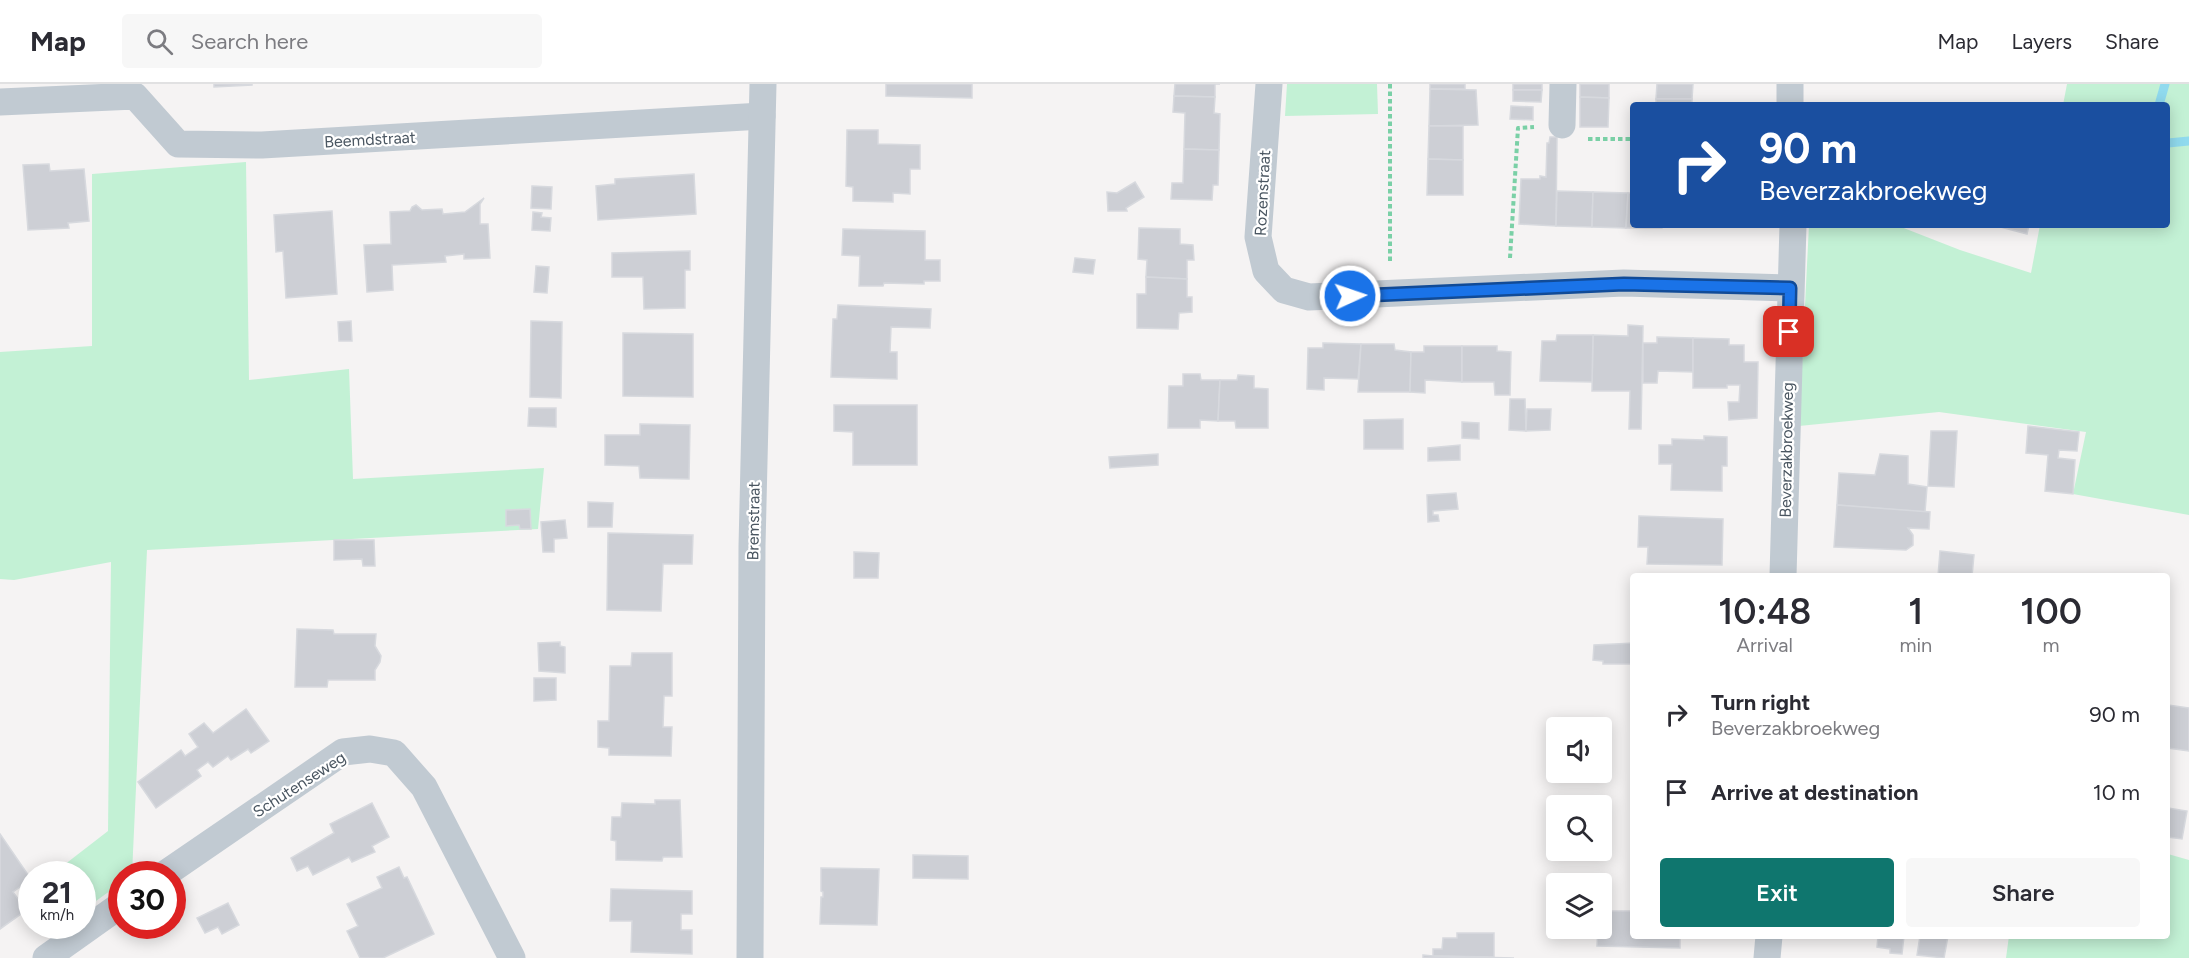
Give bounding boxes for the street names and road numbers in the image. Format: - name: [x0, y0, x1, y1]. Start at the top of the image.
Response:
- street label: Beemdstraat: [324, 128, 416, 151]
- street label: Rozenstraat: [1251, 150, 1274, 237]
- street label: Beverzakbroekweg: [1776, 382, 1797, 518]
- street label: Bremstraat: [743, 481, 764, 561]
- street label: Schutenseweg: [249, 747, 349, 821]

